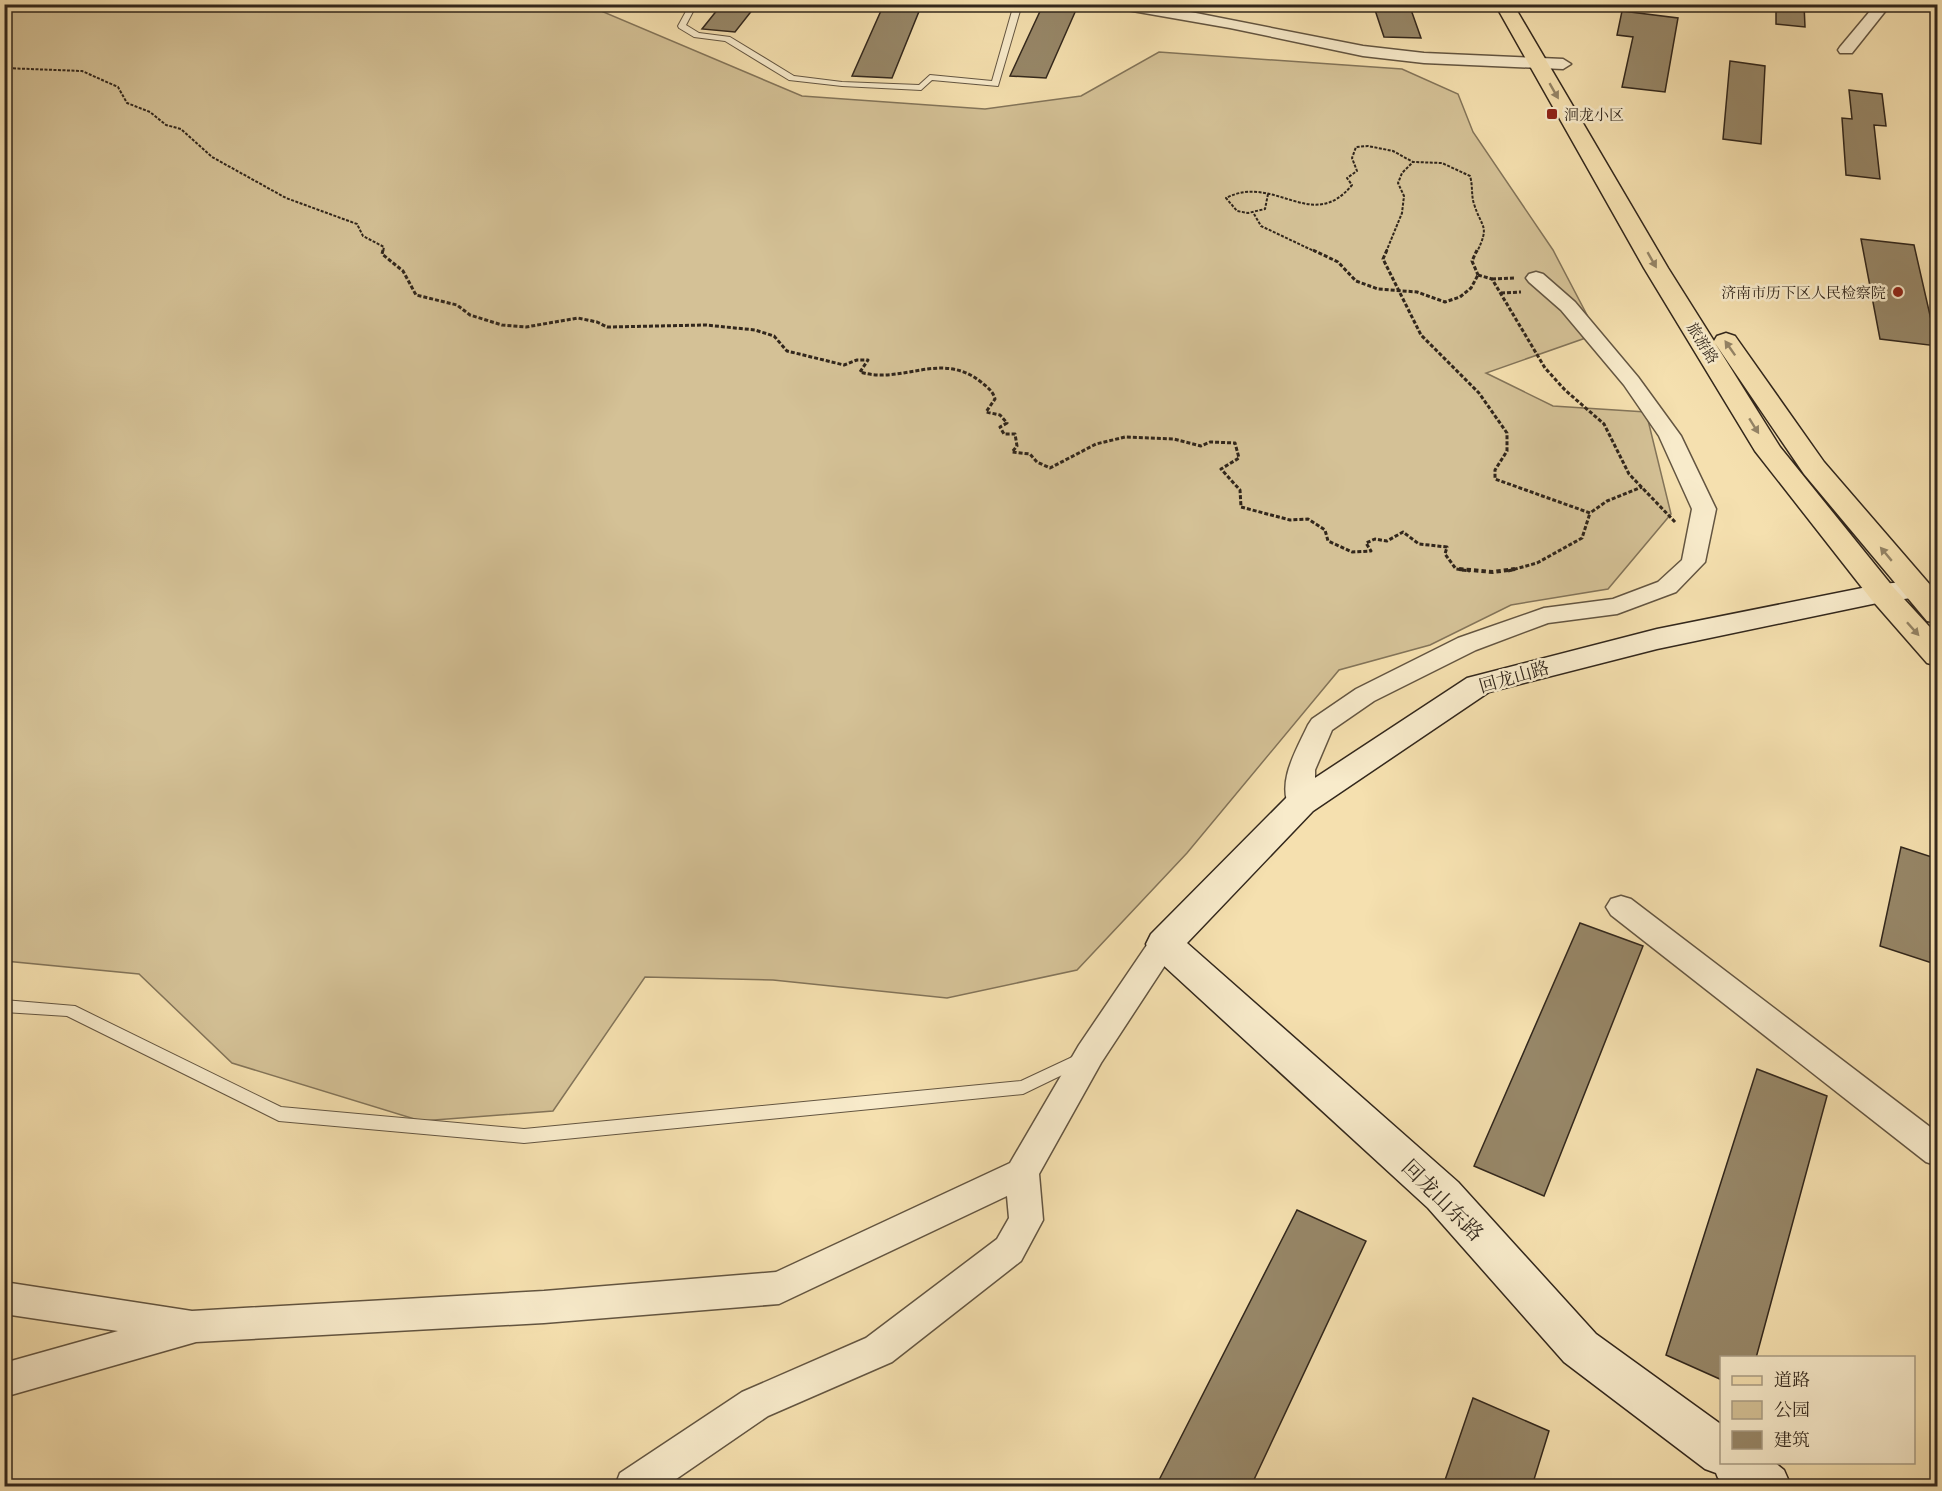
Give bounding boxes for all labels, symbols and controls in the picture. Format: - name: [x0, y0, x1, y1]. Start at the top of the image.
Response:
- one-way arrow: [1549, 83, 1559, 100]
- place label: 洄龙小区: [1564, 105, 1624, 124]
- marker: 洄龙小区: [1545, 107, 1559, 121]
- one-way arrow: [1647, 252, 1657, 269]
- place label: 济南市历下区人民检察院: [1721, 283, 1886, 302]
- marker: 济南市历下区人民检察院: [1891, 285, 1905, 299]
- street label: 旅游路: [1683, 319, 1723, 367]
- one-way arrow: [1724, 341, 1736, 357]
- one-way arrow: [1748, 418, 1759, 435]
- one-way arrow: [1879, 546, 1892, 562]
- one-way arrow: [1906, 621, 1919, 636]
- street label: 回龙山路: [1476, 657, 1552, 697]
- street label: 回龙山东路: [1397, 1154, 1489, 1246]
- legend: [1720, 1356, 1915, 1464]
- text: 道路: [1774, 1369, 1810, 1391]
- text: 公园: [1774, 1399, 1810, 1421]
- text: 建筑: [1774, 1429, 1810, 1451]

